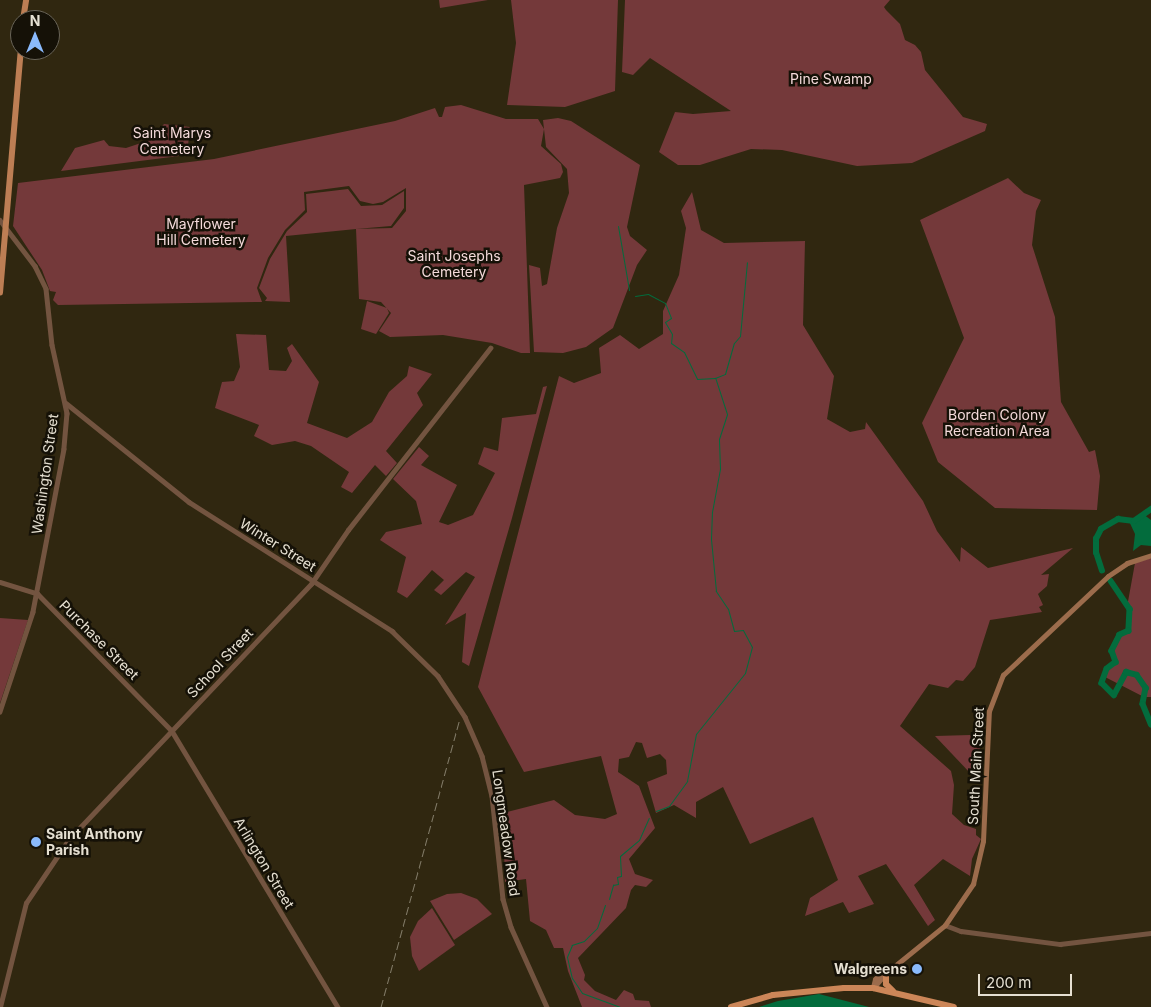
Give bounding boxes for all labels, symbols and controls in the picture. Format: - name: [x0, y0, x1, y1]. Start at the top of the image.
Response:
- north arrow: [10, 10, 60, 60]
- text: N: [30, 12, 40, 29]
- park label: Pine Swamp: [790, 71, 872, 87]
- park label: Saint Marys Cemetery: [133, 125, 211, 158]
- park label: Mayflower Hill Cemetery: [156, 216, 246, 248]
- park label: Saint Josephs Cemetery: [407, 248, 501, 280]
- park label: Borden Colony Recreation Area: [944, 407, 1050, 440]
- street label: Washington Street: [28, 413, 62, 535]
- street label: Winter Street: [237, 515, 319, 575]
- street label: Purchase Street: [56, 597, 142, 683]
- street label: School Street: [184, 625, 256, 701]
- street label: South Main Street: [965, 707, 987, 825]
- street label: Longmeadow Road: [489, 769, 523, 897]
- street label: Arlington Street: [230, 814, 298, 912]
- place label: Saint Anthony Parish: [46, 826, 143, 859]
- marker: Saint Anthony Parish: [30, 836, 42, 848]
- place label: Walgreens: [834, 961, 907, 977]
- marker: Walgreens: [911, 963, 923, 975]
- scale bar: [981, 964, 1075, 996]
- text: 200 m: [986, 973, 1031, 992]

